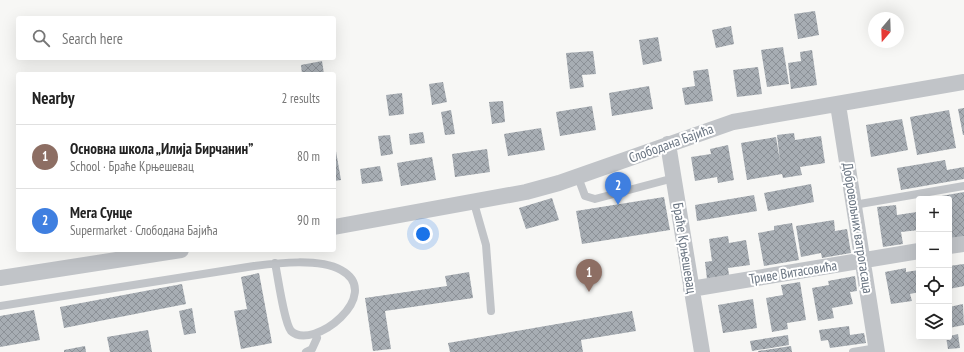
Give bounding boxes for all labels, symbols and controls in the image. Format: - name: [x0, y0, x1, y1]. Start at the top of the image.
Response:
- north arrow: [868, 12, 904, 48]
- search box: [16, 16, 336, 60]
- icon: search: [30, 27, 52, 49]
- text: Search here: [62, 29, 123, 48]
- text: Nearby: [32, 87, 75, 109]
- text: 2 results: [281, 90, 320, 107]
- street label: Слободана Бајића: [626, 119, 716, 167]
- text: Основна школа „Илија Бирчанин”: [70, 139, 253, 158]
- text: 1: [42, 148, 48, 165]
- text: 80 m: [297, 148, 320, 165]
- text: School · Браће Крњешевац: [70, 158, 194, 175]
- street label: Добровољних ватрогасаца: [839, 161, 877, 295]
- pin: 2: [605, 172, 631, 205]
- map controls: [916, 196, 952, 340]
- button: +: [916, 196, 952, 232]
- street label: Браће Крњешевац: [669, 201, 701, 295]
- text: Мега Сунце: [70, 203, 133, 222]
- text: 2: [42, 212, 48, 229]
- text: 90 m: [297, 212, 320, 229]
- text: Supermarket · Слободана Бајића: [70, 222, 218, 239]
- your location: [413, 224, 433, 244]
- button: −: [916, 232, 952, 268]
- street label: Триве Витасовића: [748, 256, 838, 288]
- pin: 1: [576, 259, 602, 292]
- button: locate: [916, 268, 952, 304]
- button: layers: [916, 304, 952, 340]

